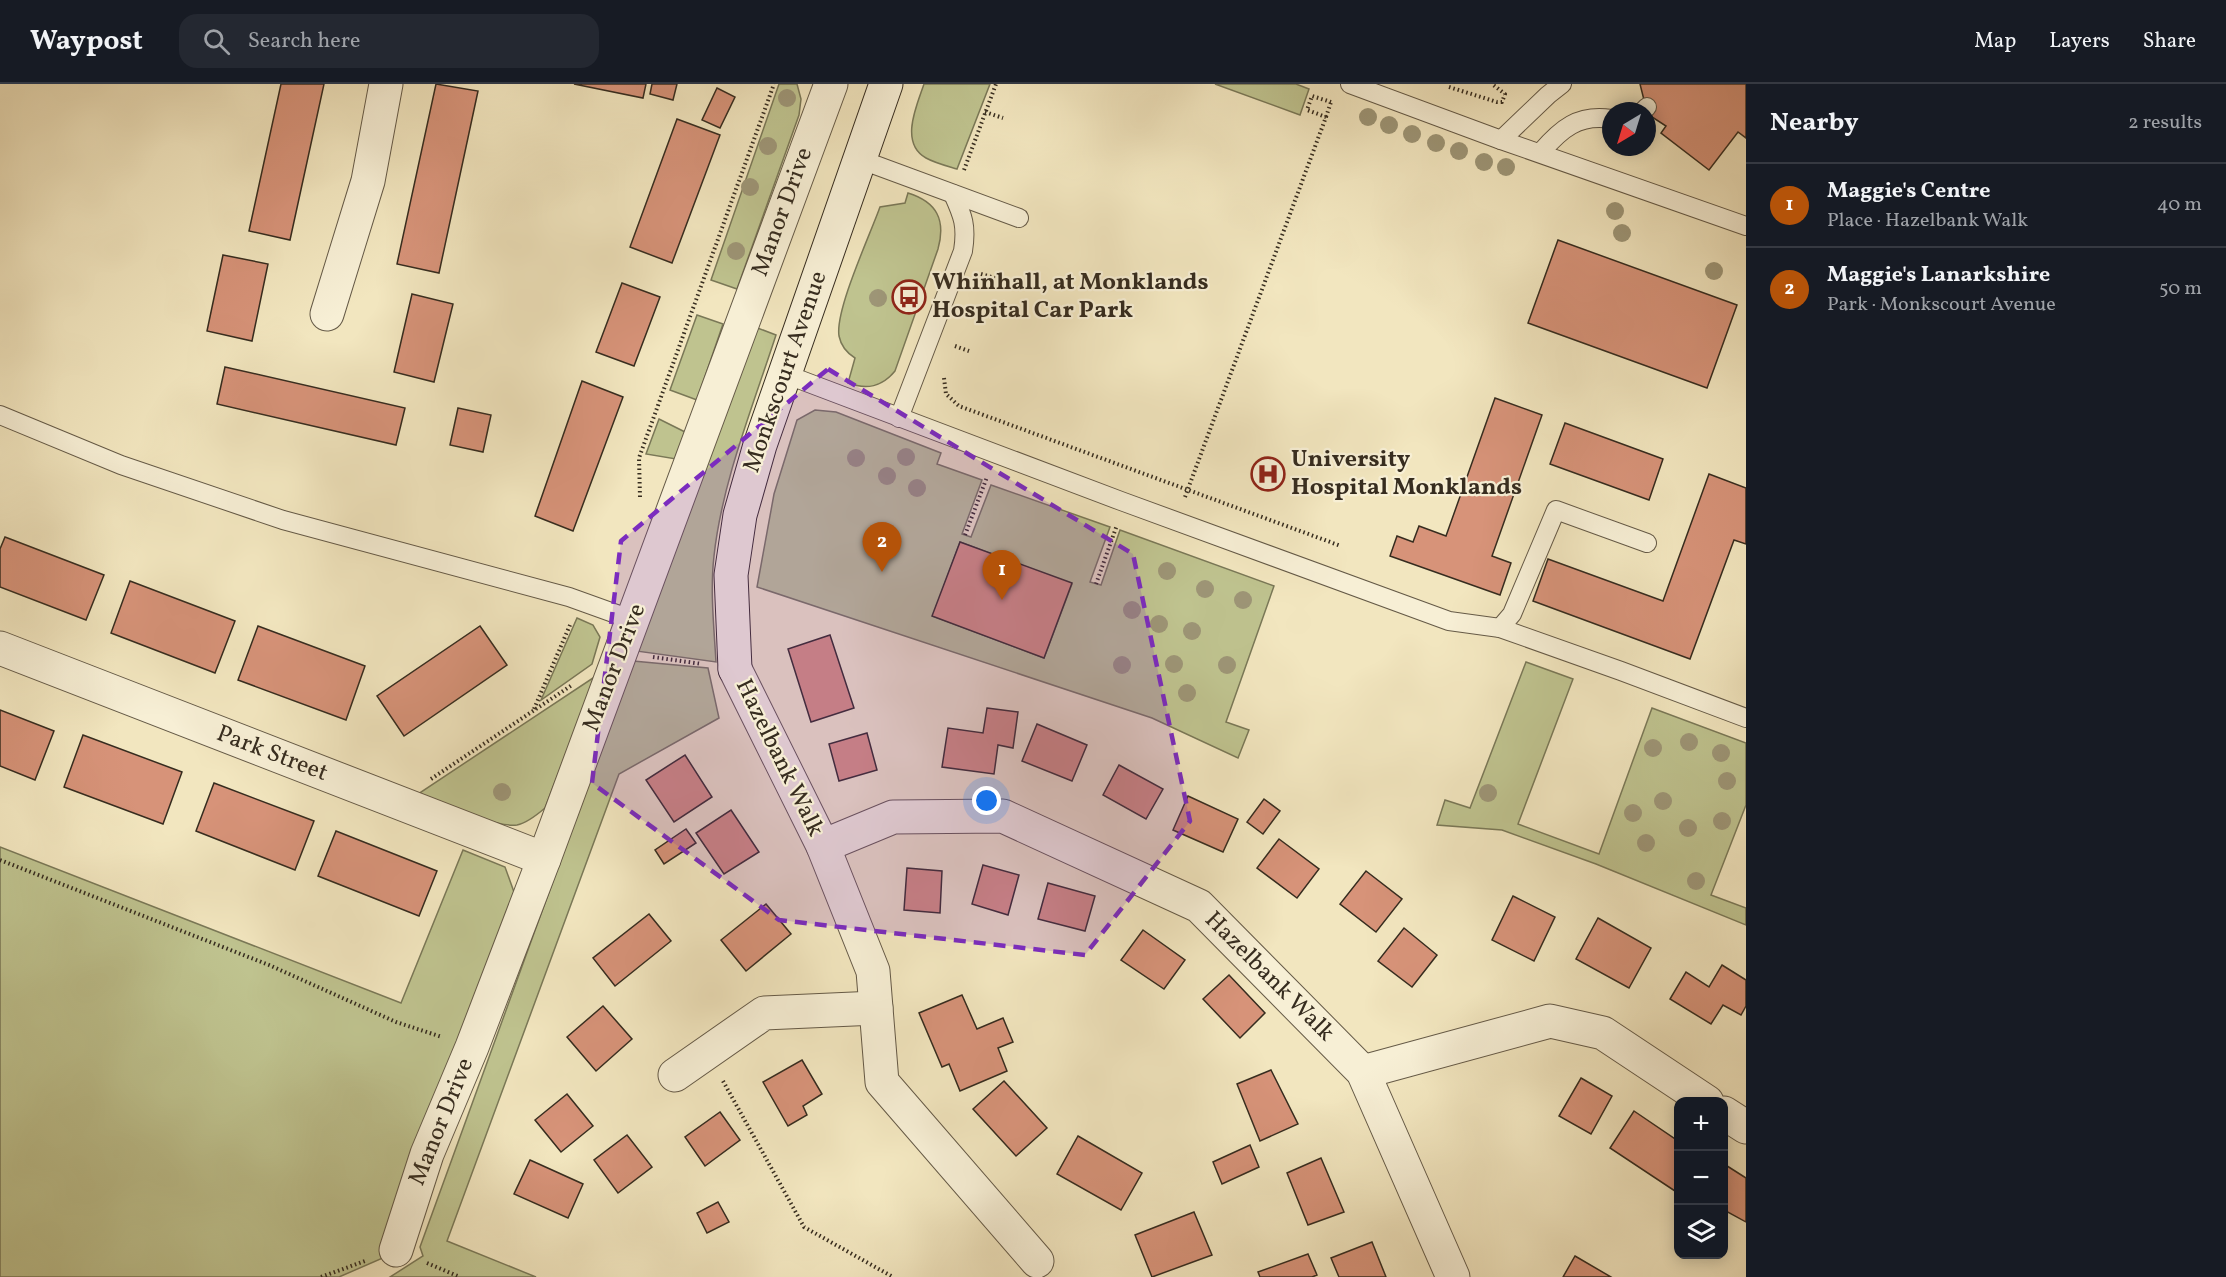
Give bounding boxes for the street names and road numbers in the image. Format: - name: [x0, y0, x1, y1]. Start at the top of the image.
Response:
- street label: Manor Drive: [744, 143, 822, 281]
- street label: Monkscourt Avenue: [736, 267, 836, 477]
- street label: Manor Drive: [575, 599, 655, 737]
- street label: Hazelbank Walk: [726, 673, 832, 843]
- street label: Park Street: [211, 717, 333, 791]
- street label: Hazelbank Walk: [1196, 904, 1342, 1050]
- street label: Manor Drive: [401, 1053, 483, 1191]

